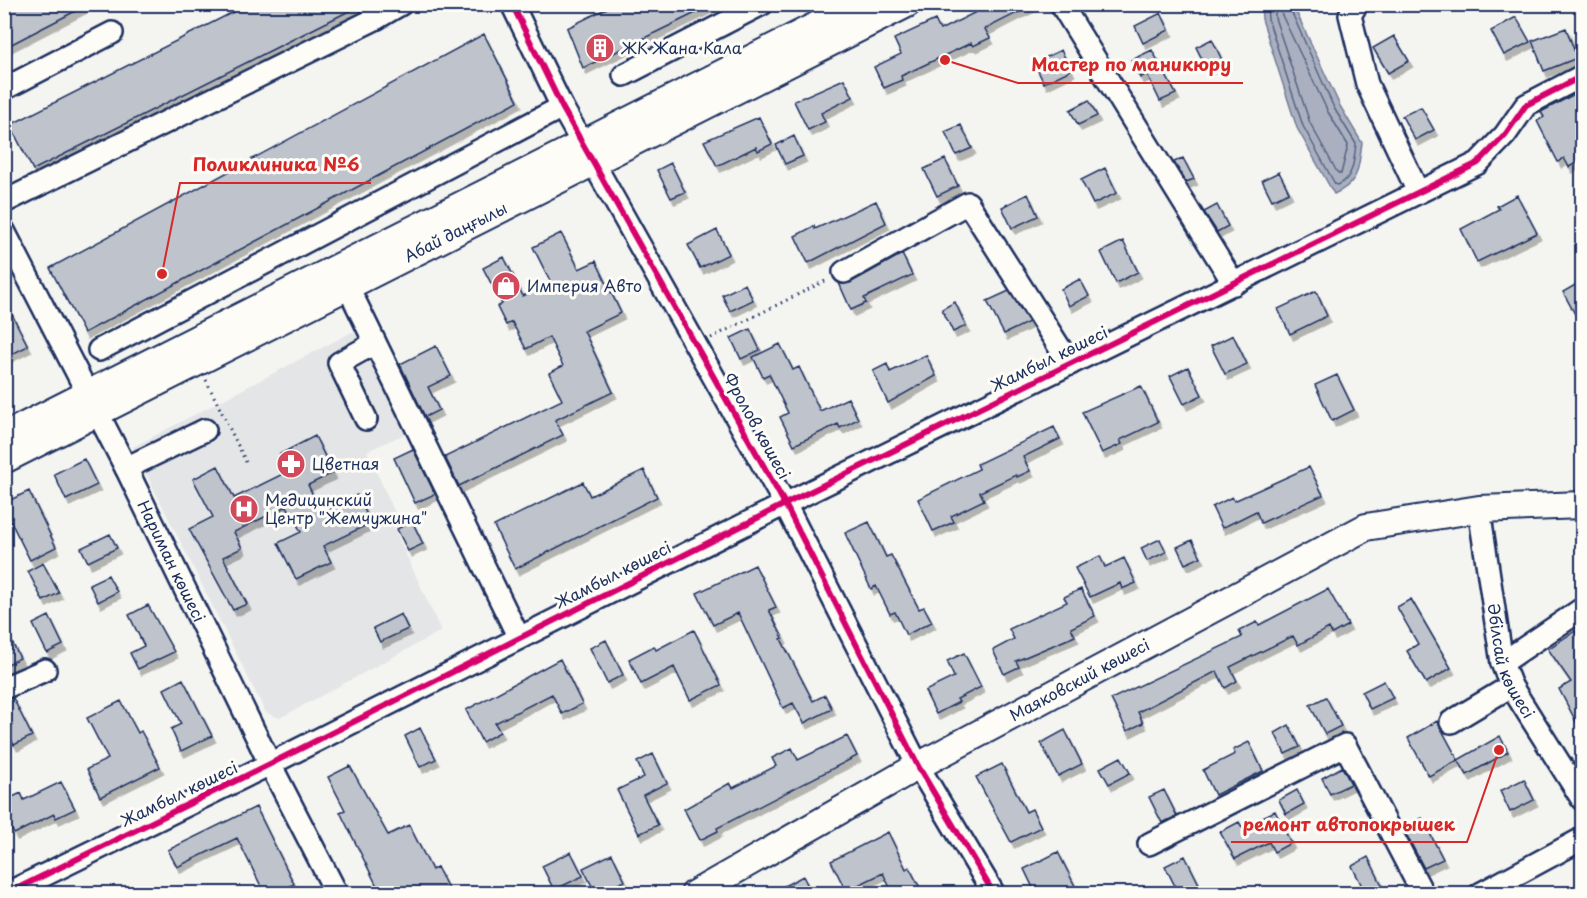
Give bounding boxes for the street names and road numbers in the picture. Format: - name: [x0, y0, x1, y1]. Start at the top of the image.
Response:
- street label: Абай даңғылы: [400, 195, 511, 267]
- street label: Жамбыл көшесі: [986, 319, 1111, 397]
- street label: Фролов көшесі: [719, 368, 797, 483]
- street label: Нариман көшесі: [132, 496, 212, 626]
- street label: Жамбыл көшесі: [550, 534, 675, 614]
- street label: Әбілсай көшесі: [1482, 601, 1541, 722]
- street label: Маяковский көшесі: [1005, 632, 1153, 726]
- street label: Жамбыл көшесі: [116, 754, 241, 832]

